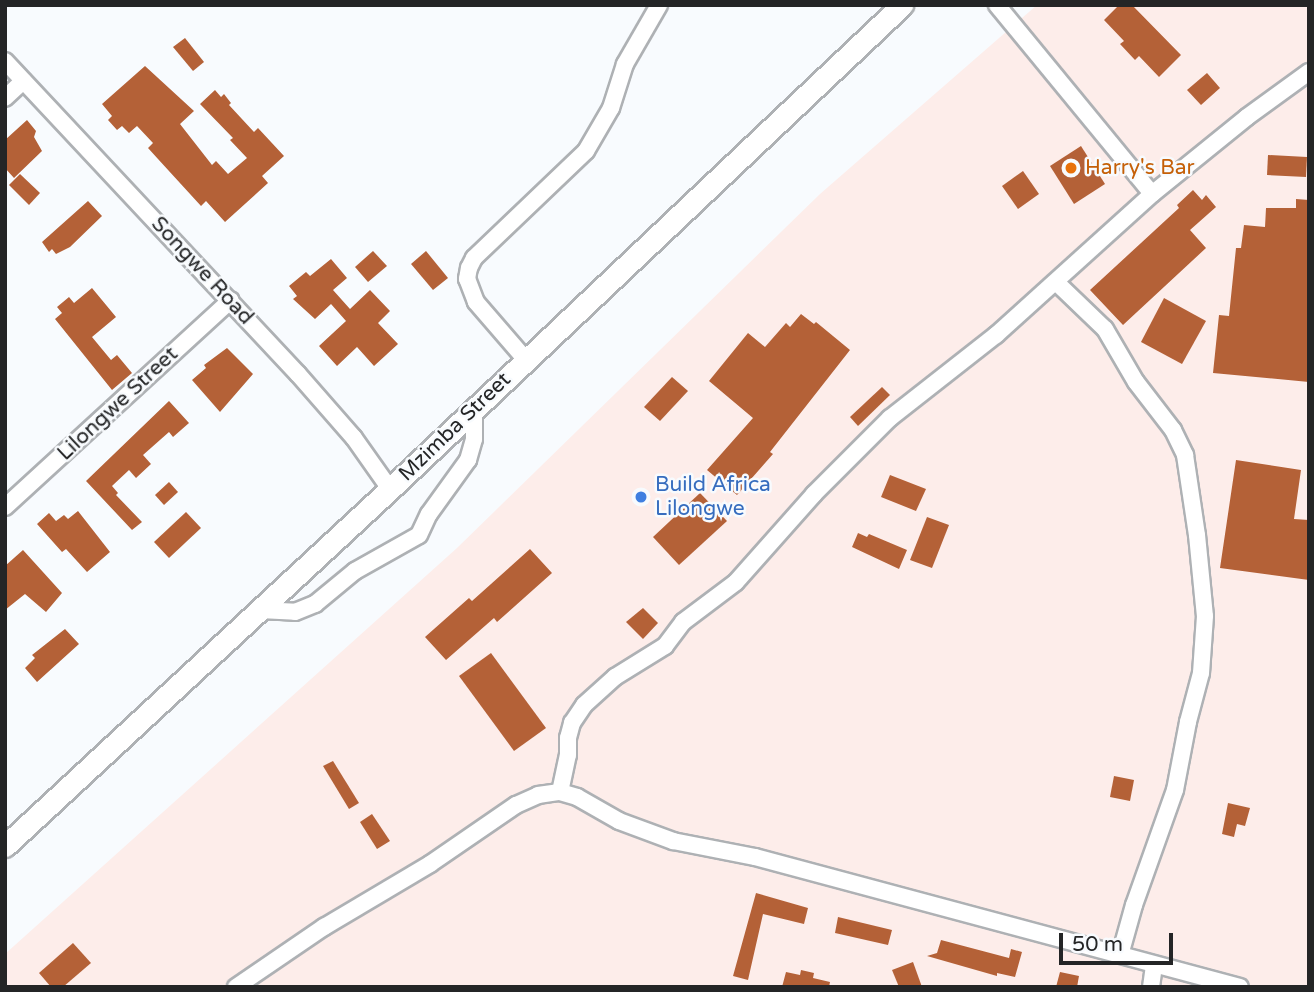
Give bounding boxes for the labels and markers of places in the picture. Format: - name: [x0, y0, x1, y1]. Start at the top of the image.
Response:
- place label: Harry's Bar: [1085, 155, 1195, 181]
- marker: Harry's Bar: [1063, 160, 1079, 176]
- place label: Build Africa Lilongwe: [655, 472, 771, 522]
- marker: Build Africa Lilongwe: [633, 489, 649, 505]

